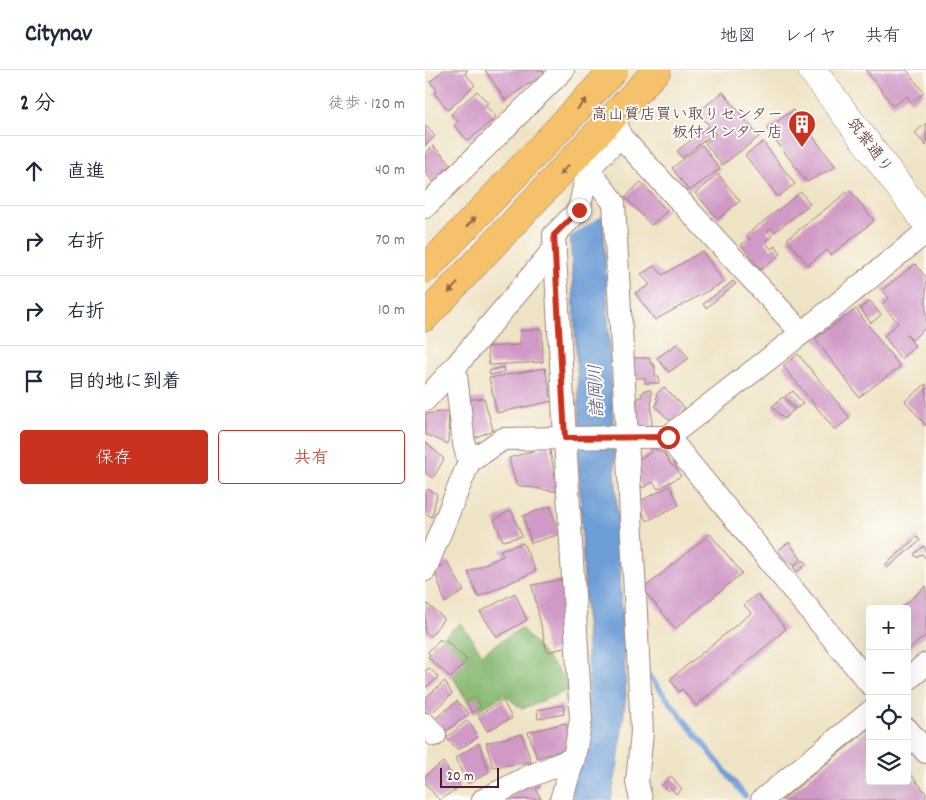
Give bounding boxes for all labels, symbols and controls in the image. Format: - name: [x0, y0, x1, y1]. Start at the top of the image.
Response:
- text: Citynav: [25, 18, 92, 52]
- text: 地図: [720, 25, 756, 50]
- text: レイヤ: [784, 25, 837, 50]
- text: 共有: [865, 25, 901, 50]
- text: 2 分: [20, 90, 55, 120]
- text: 徒歩 · 120 m: [328, 93, 405, 116]
- one-way arrow: [576, 98, 588, 110]
- place label: 高山質店買い取りセンター 板付インター店: [592, 104, 783, 145]
- building icon: 高山質店買い取りセンター 板付インター店: [787, 109, 817, 148]
- street label: 筑紫通り: [841, 114, 897, 178]
- icon: ahead: [20, 157, 48, 185]
- text: 40 m: [375, 159, 405, 182]
- text: 直進: [67, 160, 105, 187]
- one-way arrow: [558, 163, 570, 175]
- route end: [568, 199, 591, 222]
- one-way arrow: [465, 217, 477, 229]
- icon: right: [20, 227, 48, 255]
- text: 70 m: [375, 229, 405, 252]
- text: 右折: [67, 230, 105, 257]
- one-way arrow: [447, 281, 459, 293]
- icon: right: [20, 297, 48, 325]
- text: 10 m: [378, 299, 405, 322]
- text: 右折: [67, 300, 105, 327]
- water label: 諸岡川: [585, 364, 611, 418]
- icon: arrive: [20, 367, 48, 395]
- text: 目的地に到着: [67, 370, 181, 397]
- route start: [657, 426, 680, 449]
- button: 保存: [20, 430, 208, 484]
- button: 共有: [218, 430, 405, 484]
- map controls: [866, 605, 911, 785]
- button: +: [866, 605, 911, 650]
- button: −: [866, 650, 911, 695]
- button: locate: [866, 695, 911, 740]
- button: layers: [866, 740, 911, 785]
- scale bar: [440, 765, 499, 788]
- text: 20 m: [447, 767, 474, 787]

